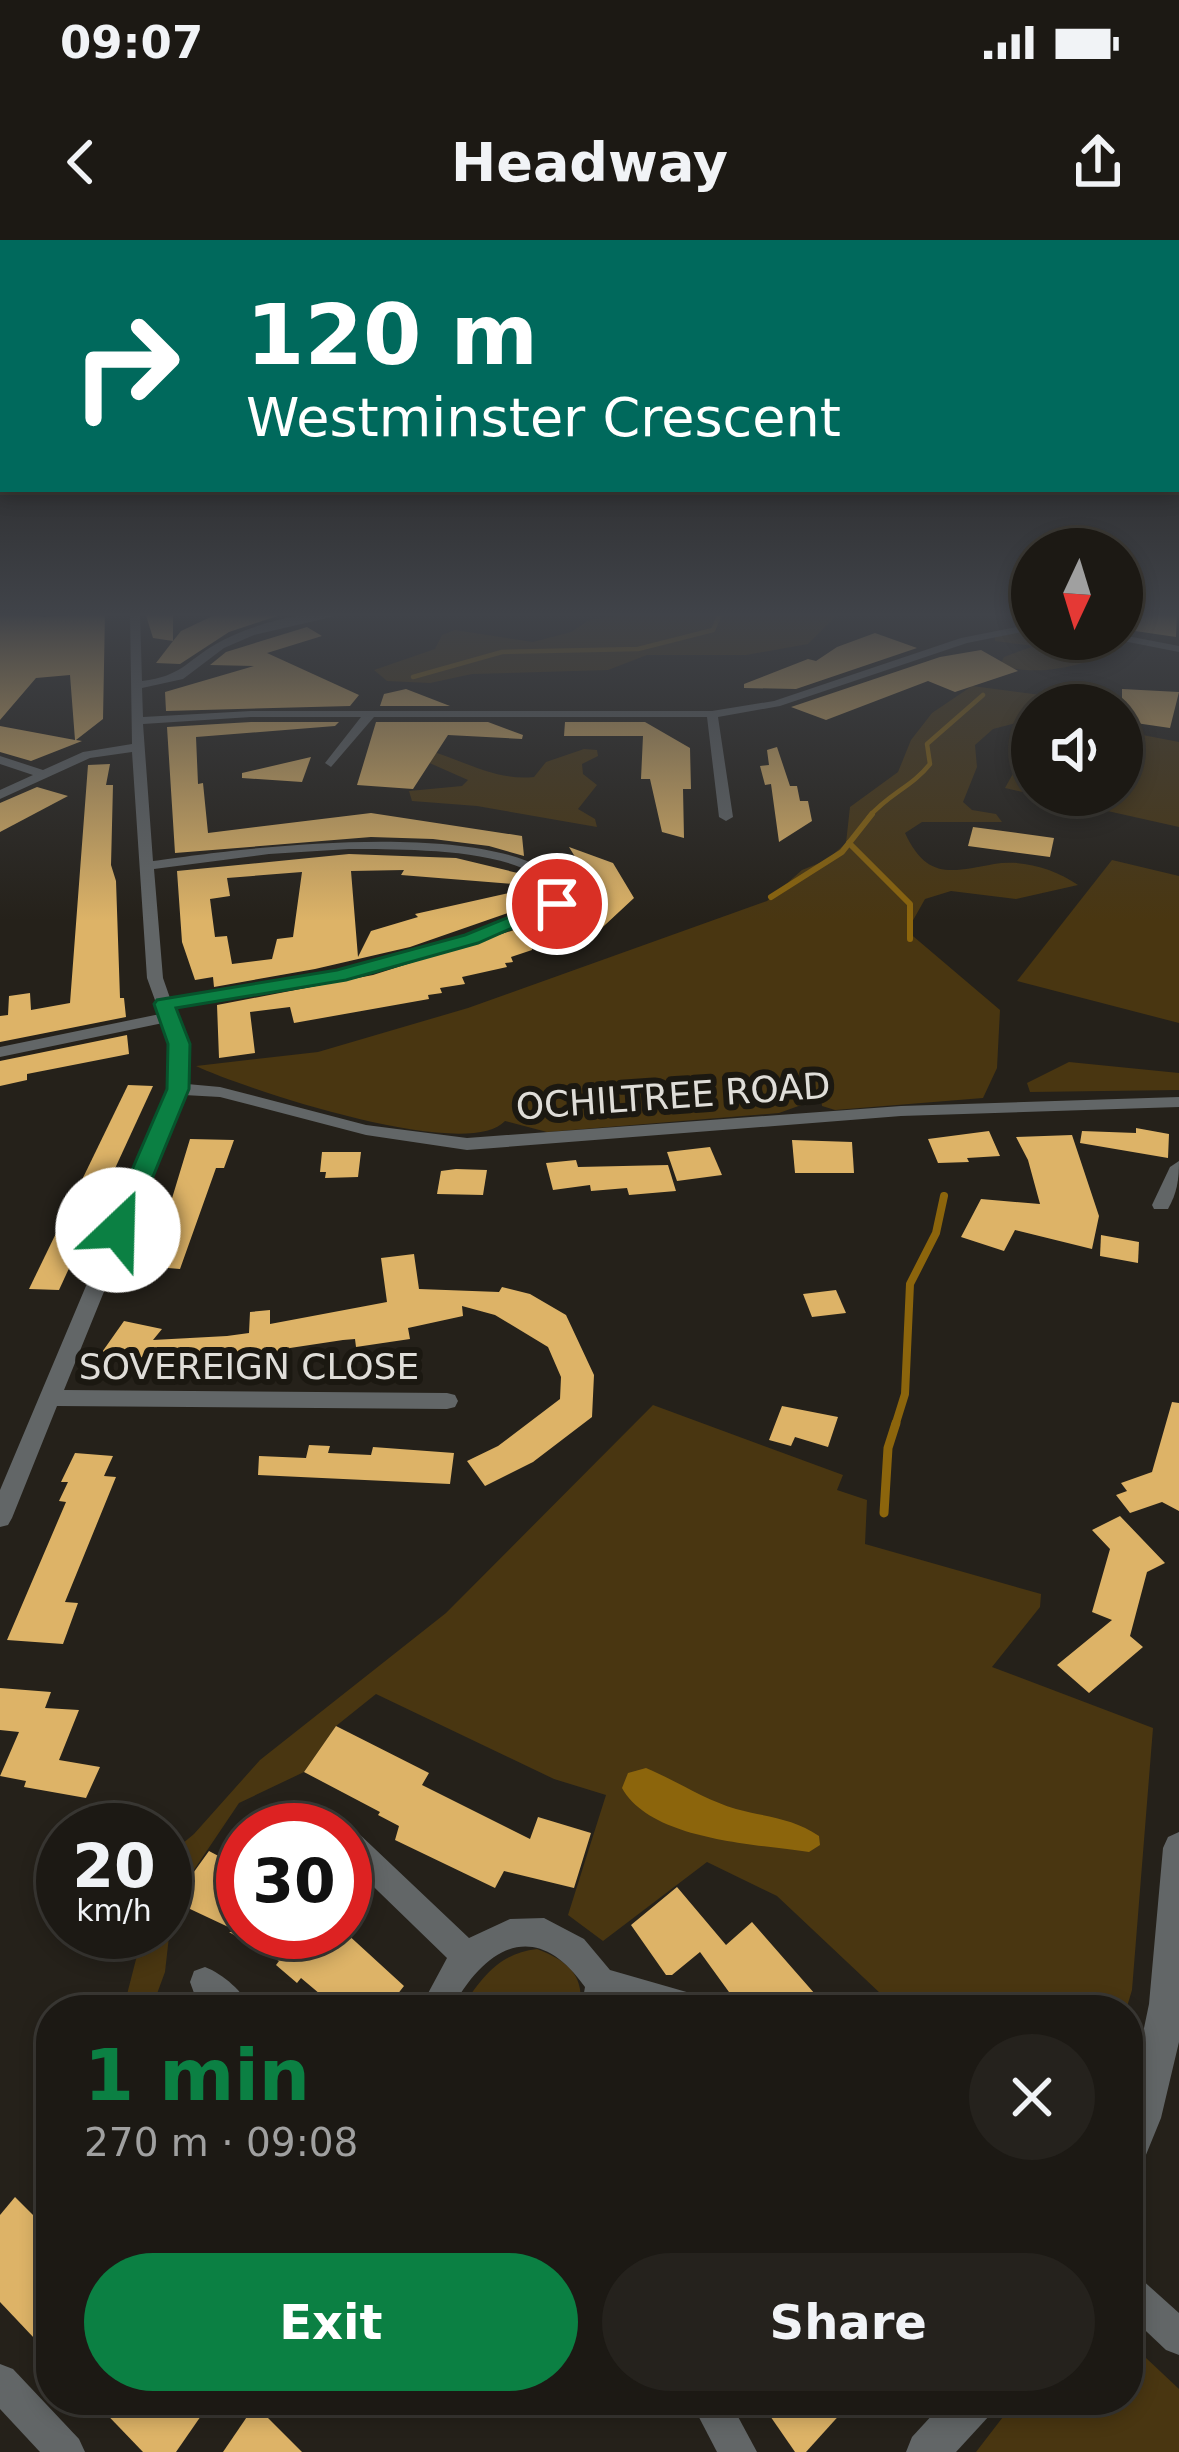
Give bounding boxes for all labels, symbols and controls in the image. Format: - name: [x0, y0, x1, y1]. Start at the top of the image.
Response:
- text: 09:07: [60, 16, 203, 69]
- icon: back: [48, 129, 114, 195]
- icon: share: [1065, 129, 1131, 195]
- text: Headway: [451, 131, 728, 194]
- text: 120 m: [246, 286, 538, 384]
- icon: right: [48, 288, 204, 444]
- text: Westminster Crescent: [246, 386, 841, 449]
- north arrow: [1011, 528, 1143, 660]
- map controls: [1011, 528, 1143, 816]
- button: sound: [1011, 684, 1143, 816]
- pin: [506, 853, 608, 955]
- icon: arrive: [524, 871, 590, 937]
- street label: OCHILTREE ROAD: [514, 1065, 832, 1127]
- position arrow: [55, 1167, 181, 1293]
- street label: SOVEREIGN CLOSE: [79, 1346, 419, 1387]
- speed limit sign: 30: [216, 1803, 372, 1959]
- text: 20: [72, 1831, 156, 1901]
- text: km/h: [76, 1893, 152, 1928]
- text: 1 min: [84, 2033, 310, 2117]
- button: close: [969, 2034, 1095, 2160]
- text: 270 m · 09:08: [84, 2120, 358, 2165]
- button: Exit: [84, 2253, 578, 2391]
- button: Share: [602, 2253, 1095, 2391]

